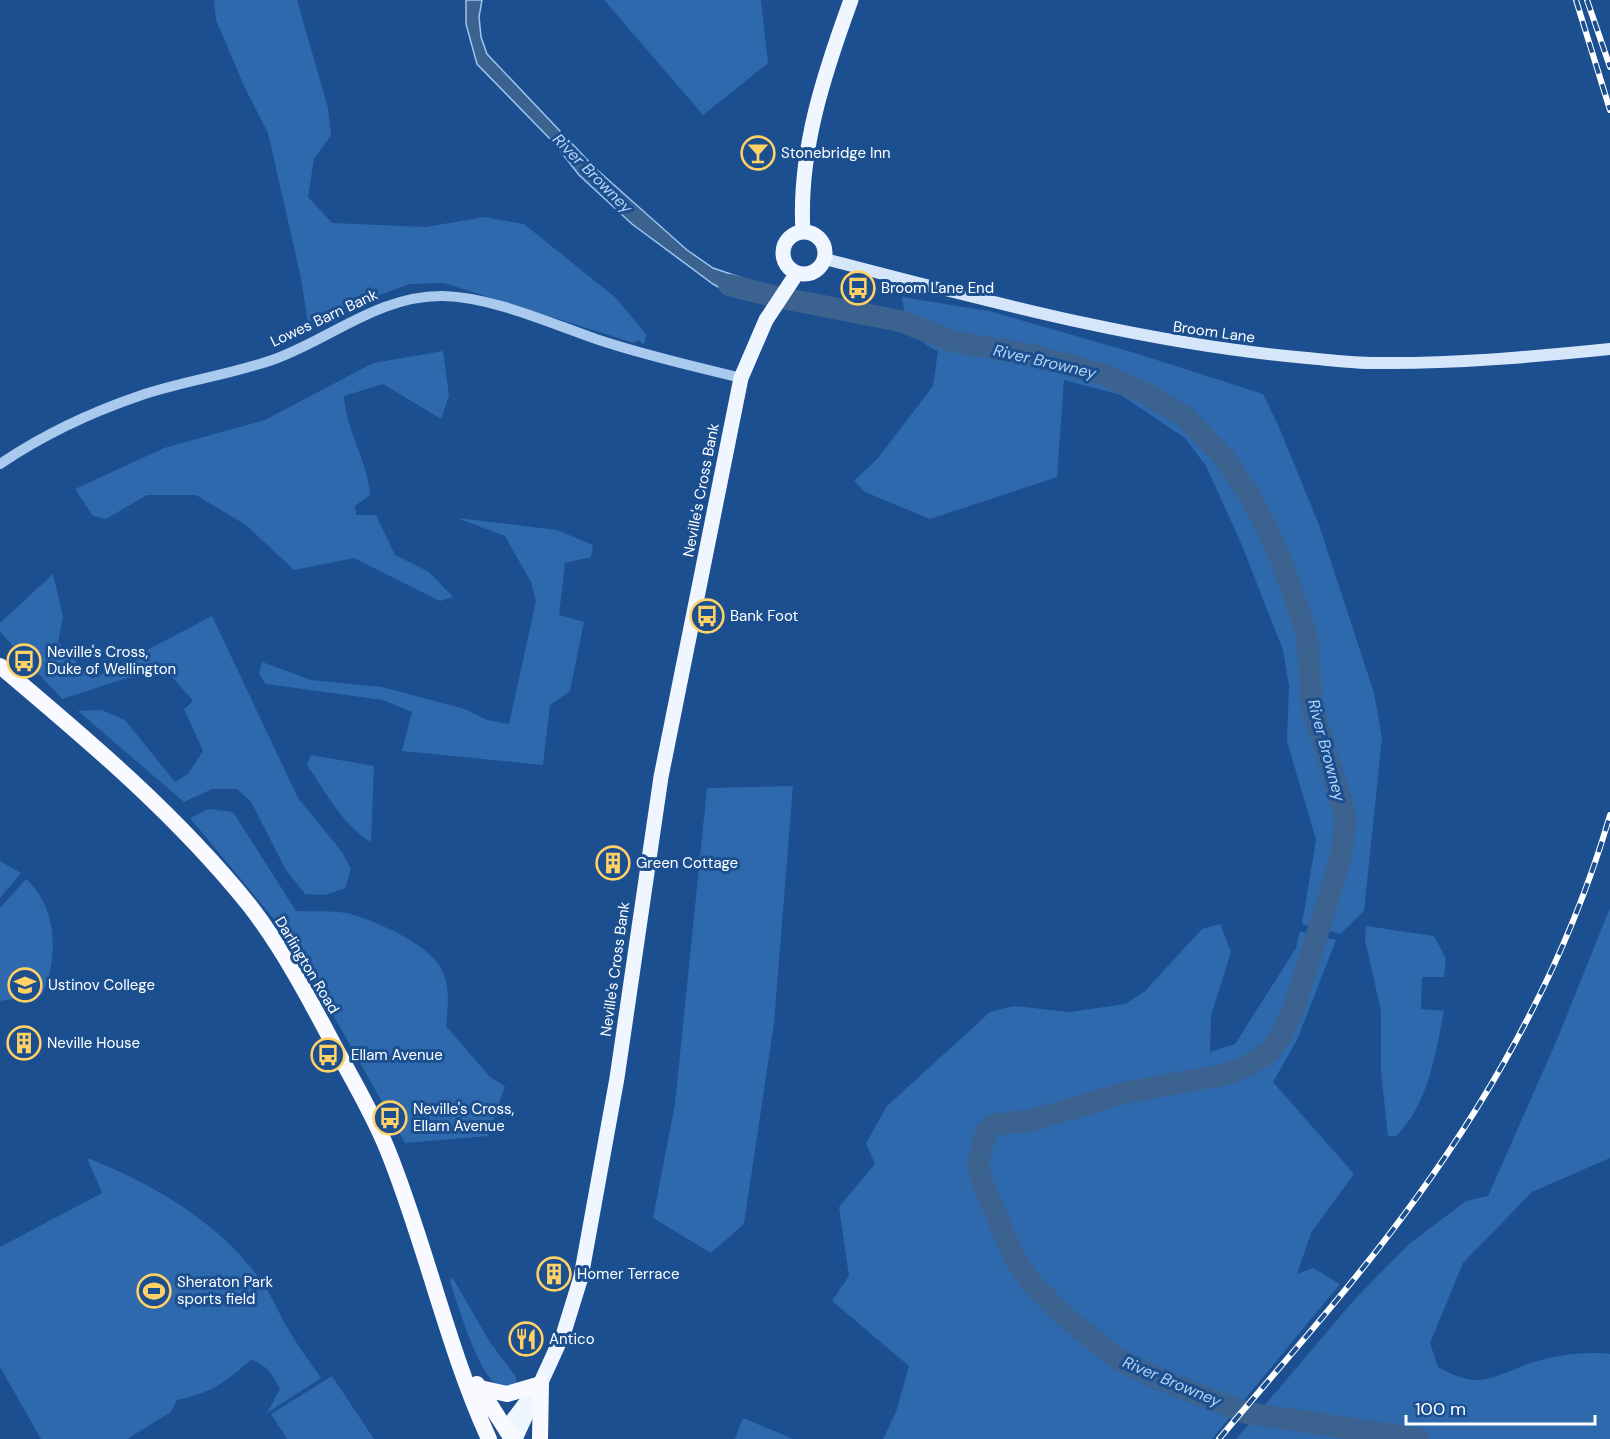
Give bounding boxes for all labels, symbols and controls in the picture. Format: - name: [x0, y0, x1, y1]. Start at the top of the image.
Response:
- water label: River Browney: [548, 129, 638, 219]
- bar icon: Stonebridge Inn: [740, 135, 776, 171]
- place label: Stonebridge Inn: [781, 143, 891, 163]
- bus stop icon: Broom Lane End: [840, 270, 876, 306]
- place label: Broom Lane End: [881, 278, 994, 298]
- street label: Lowes Barn Bank: [267, 284, 381, 352]
- street label: Broom Lane: [1172, 316, 1256, 348]
- water label: River Browney: [991, 339, 1099, 384]
- street label: Neville's Cross Bank: [678, 421, 724, 559]
- bus stop icon: Bank Foot: [689, 598, 725, 634]
- place label: Bank Foot: [730, 606, 799, 626]
- place label: Neville's Cross, Duke of Wellington: [47, 642, 176, 679]
- bus stop icon: Neville's Cross, Duke of Wellington: [6, 643, 42, 679]
- water label: River Browney: [1303, 697, 1351, 805]
- building icon: Green Cottage: [595, 845, 631, 881]
- place label: Green Cottage: [636, 853, 738, 873]
- street label: Neville's Cross Bank: [596, 900, 634, 1038]
- street label: Darlington Road: [270, 913, 344, 1017]
- school or university icon: Ustinov College: [7, 967, 43, 1003]
- place label: Ustinov College: [48, 975, 155, 995]
- building icon: Neville House: [6, 1025, 42, 1061]
- place label: Neville House: [47, 1033, 140, 1053]
- bus stop icon: Ellam Avenue: [310, 1037, 346, 1073]
- place label: Ellam Avenue: [351, 1045, 443, 1065]
- place label: Neville's Cross, Ellam Avenue: [413, 1099, 515, 1136]
- bus stop icon: Neville's Cross, Ellam Avenue: [372, 1100, 408, 1136]
- building icon: Homer Terrace: [536, 1256, 572, 1292]
- place label: Homer Terrace: [577, 1264, 679, 1284]
- place label: Sheraton Park sports field: [177, 1272, 274, 1309]
- sports icon: Sheraton Park sports field: [136, 1273, 172, 1309]
- restaurant icon: Antico: [508, 1321, 544, 1357]
- place label: Antico: [549, 1329, 595, 1349]
- water label: River Browney: [1119, 1351, 1225, 1412]
- scale bar: [1406, 1388, 1595, 1426]
- text: 100 m: [1415, 1397, 1466, 1421]

